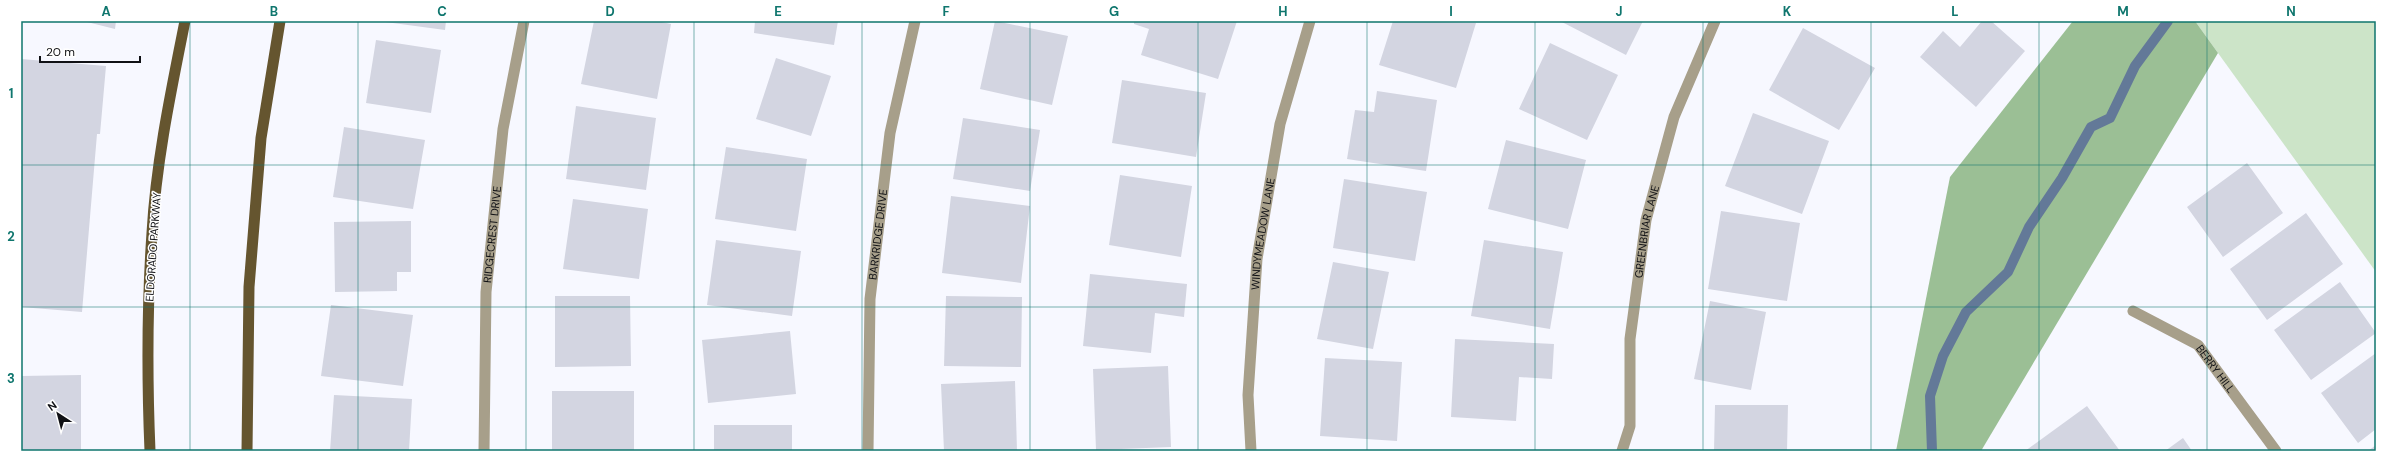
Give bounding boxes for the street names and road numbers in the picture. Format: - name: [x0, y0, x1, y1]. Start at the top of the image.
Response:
- street label: WINDYMEADOW LANE: [1248, 177, 1278, 290]
- street label: GREENBRIAR LANE: [1631, 184, 1662, 279]
- street label: RIDGECREST DRIVE: [480, 185, 504, 284]
- street label: BARKRIDGE DRIVE: [865, 188, 890, 281]
- street label: ELDORADO PARKWAY: [142, 191, 164, 302]
- street label: BERRY HILL: [2193, 342, 2238, 396]

